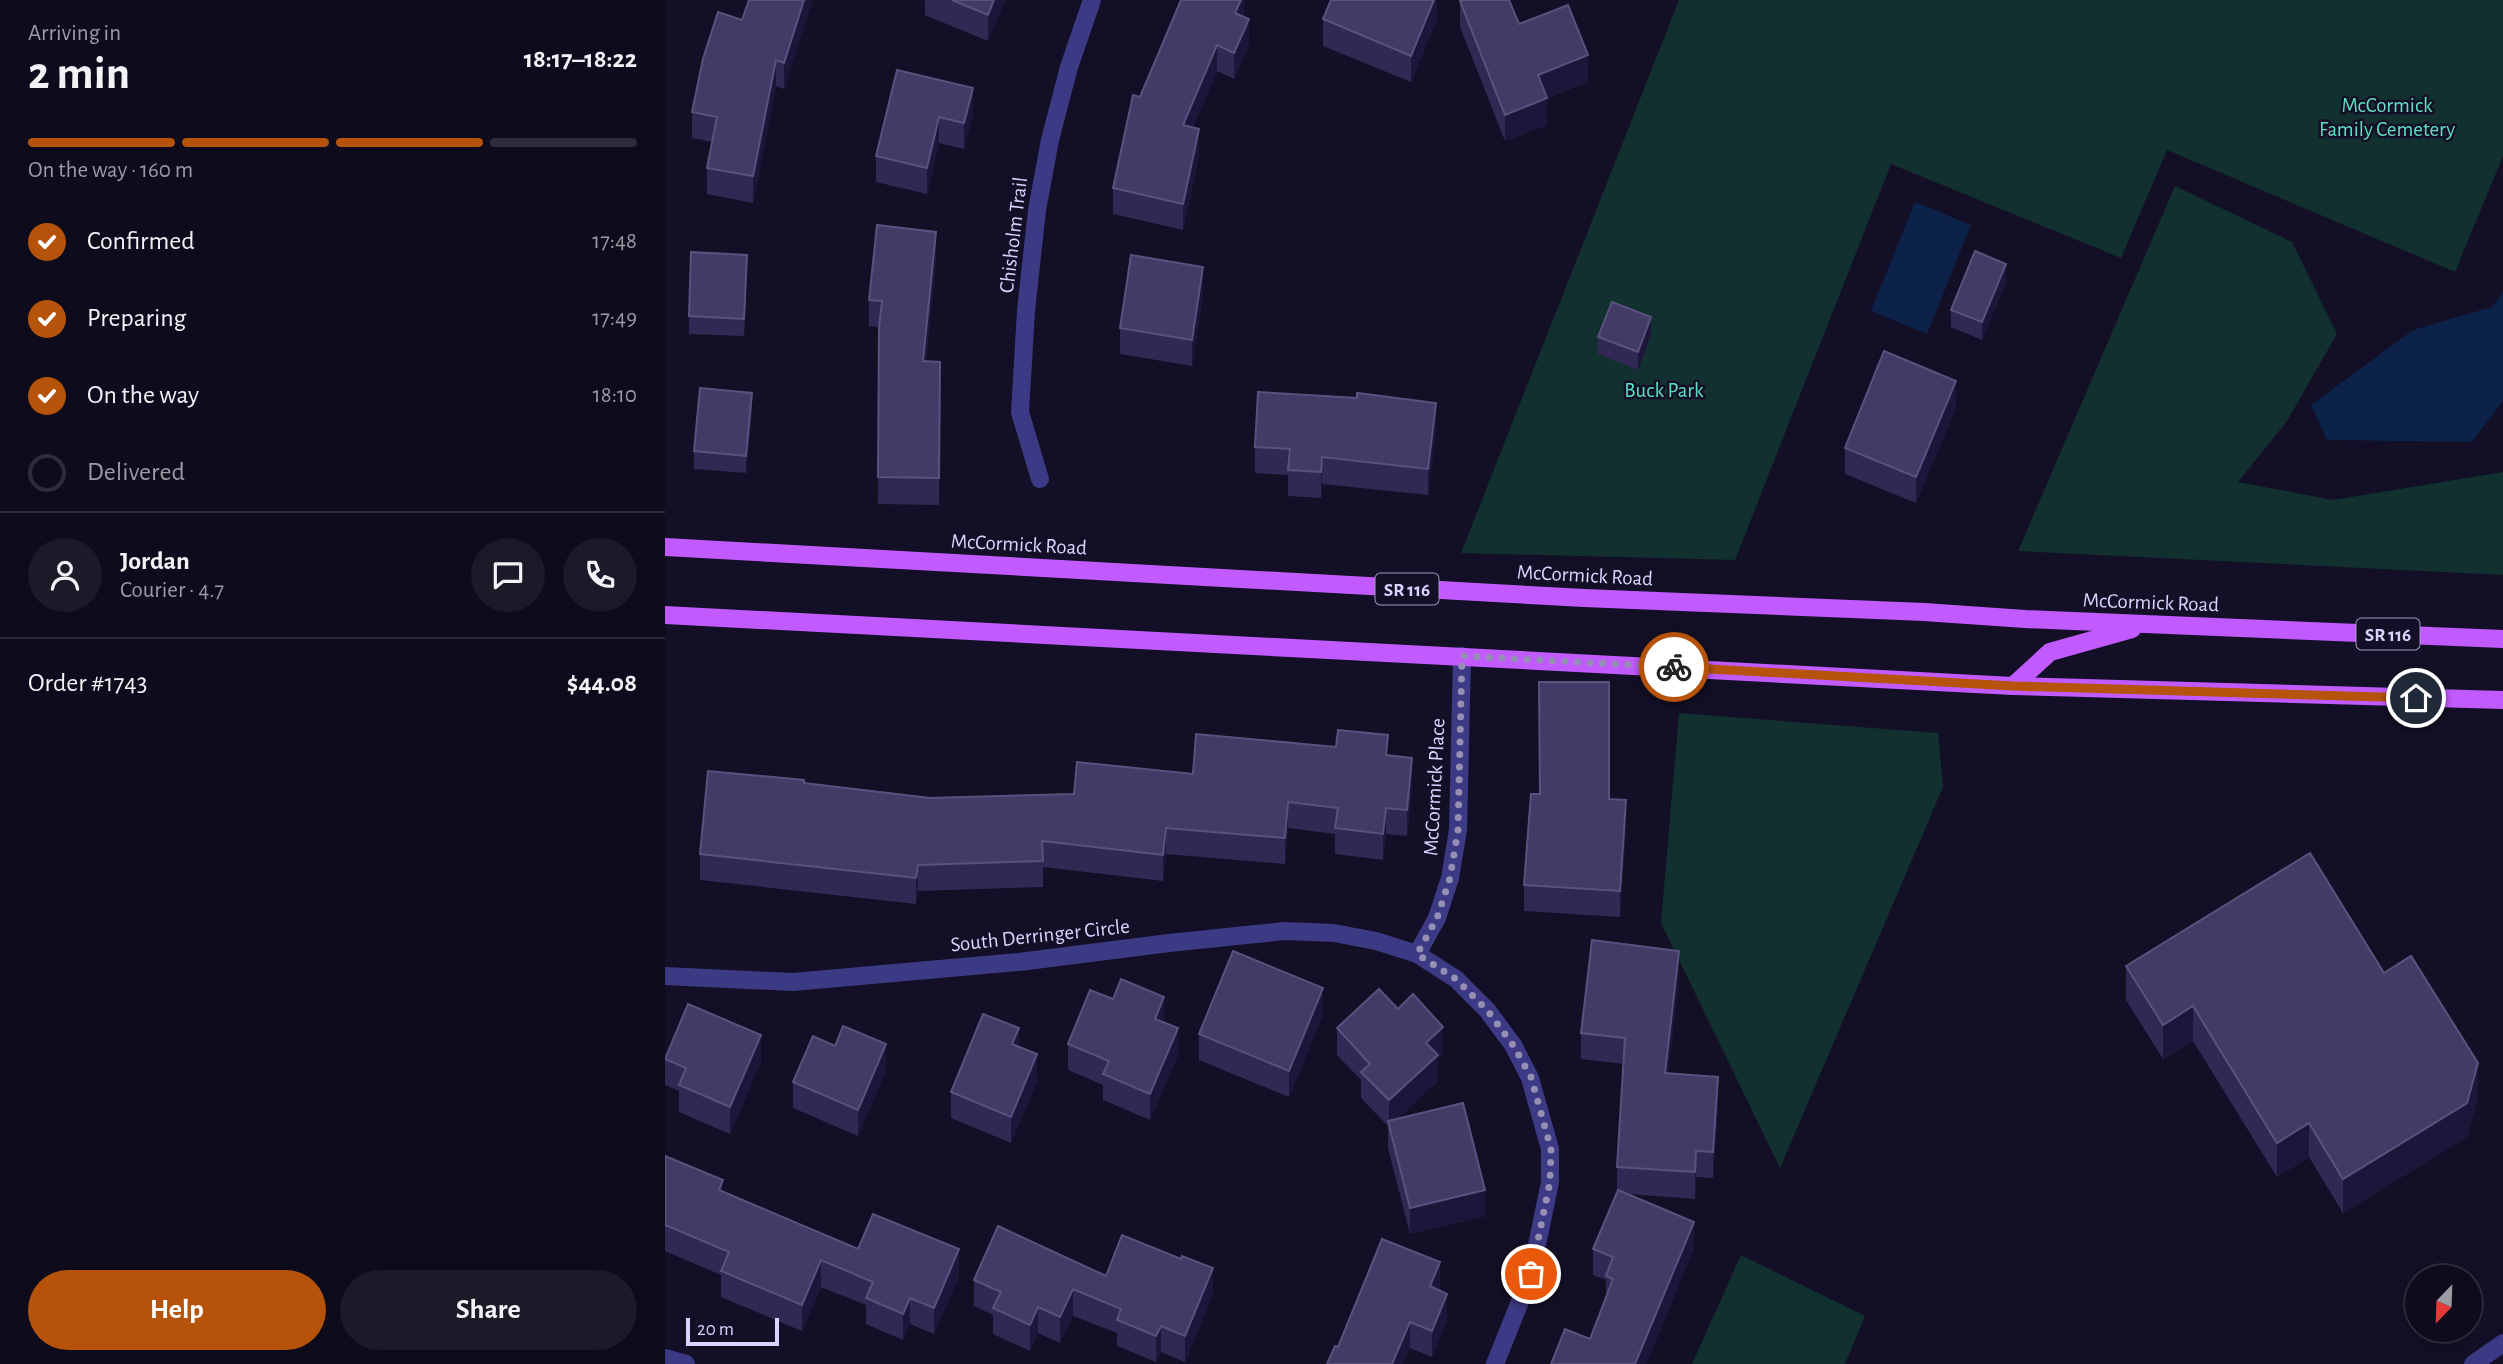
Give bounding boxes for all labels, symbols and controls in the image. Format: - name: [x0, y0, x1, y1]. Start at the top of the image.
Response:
- text: Arriving in: [28, 22, 121, 45]
- text: 18:17–18:22: [524, 46, 637, 72]
- text: 2 min: [28, 51, 130, 97]
- park label: McCormick Family Cemetery: [2319, 95, 2455, 140]
- text: On the way · 160 m: [28, 159, 193, 182]
- street label: Chisholm Trail: [996, 176, 1031, 294]
- icon: check: [28, 223, 66, 261]
- text: Confirmed: [87, 228, 195, 254]
- text: 17:48: [592, 230, 637, 253]
- icon: check: [28, 300, 66, 338]
- text: Preparing: [87, 305, 186, 331]
- text: 17:49: [592, 307, 637, 330]
- icon: check: [28, 377, 66, 415]
- park label: Buck Park: [1624, 380, 1704, 401]
- text: On the way: [87, 382, 199, 408]
- text: 18:10: [593, 384, 637, 407]
- text: Delivered: [87, 459, 185, 485]
- street label: McCormick Road: [950, 530, 1088, 559]
- button: person: [28, 538, 102, 612]
- button: chat: [471, 538, 545, 612]
- button: phone: [563, 538, 637, 612]
- text: Jordan: [120, 548, 190, 574]
- street label: McCormick Road: [1516, 561, 1654, 590]
- road number: SR 116: [1375, 574, 1439, 604]
- text: Courier · 4.7: [120, 579, 224, 602]
- street label: McCormick Road: [2082, 590, 2220, 615]
- road number: SR 116: [2357, 618, 2419, 650]
- courier: [1639, 632, 1709, 702]
- icon: bike: [1655, 648, 1693, 686]
- pin: [2386, 668, 2446, 728]
- text: Order #1743: [28, 670, 147, 696]
- text: $44.08: [567, 670, 637, 696]
- icon: home: [2397, 679, 2435, 717]
- street label: McCormick Place: [1420, 717, 1449, 857]
- street label: South Derringer Circle: [949, 916, 1131, 955]
- pin: [1501, 1244, 1561, 1304]
- icon: bag: [1512, 1255, 1550, 1293]
- north arrow: [2405, 1265, 2481, 1342]
- map controls: [2405, 1265, 2482, 1342]
- button: Help: [28, 1270, 326, 1350]
- button: Share: [340, 1270, 637, 1350]
- scale bar: [686, 1315, 779, 1347]
- text: 20 m: [697, 1320, 734, 1339]

